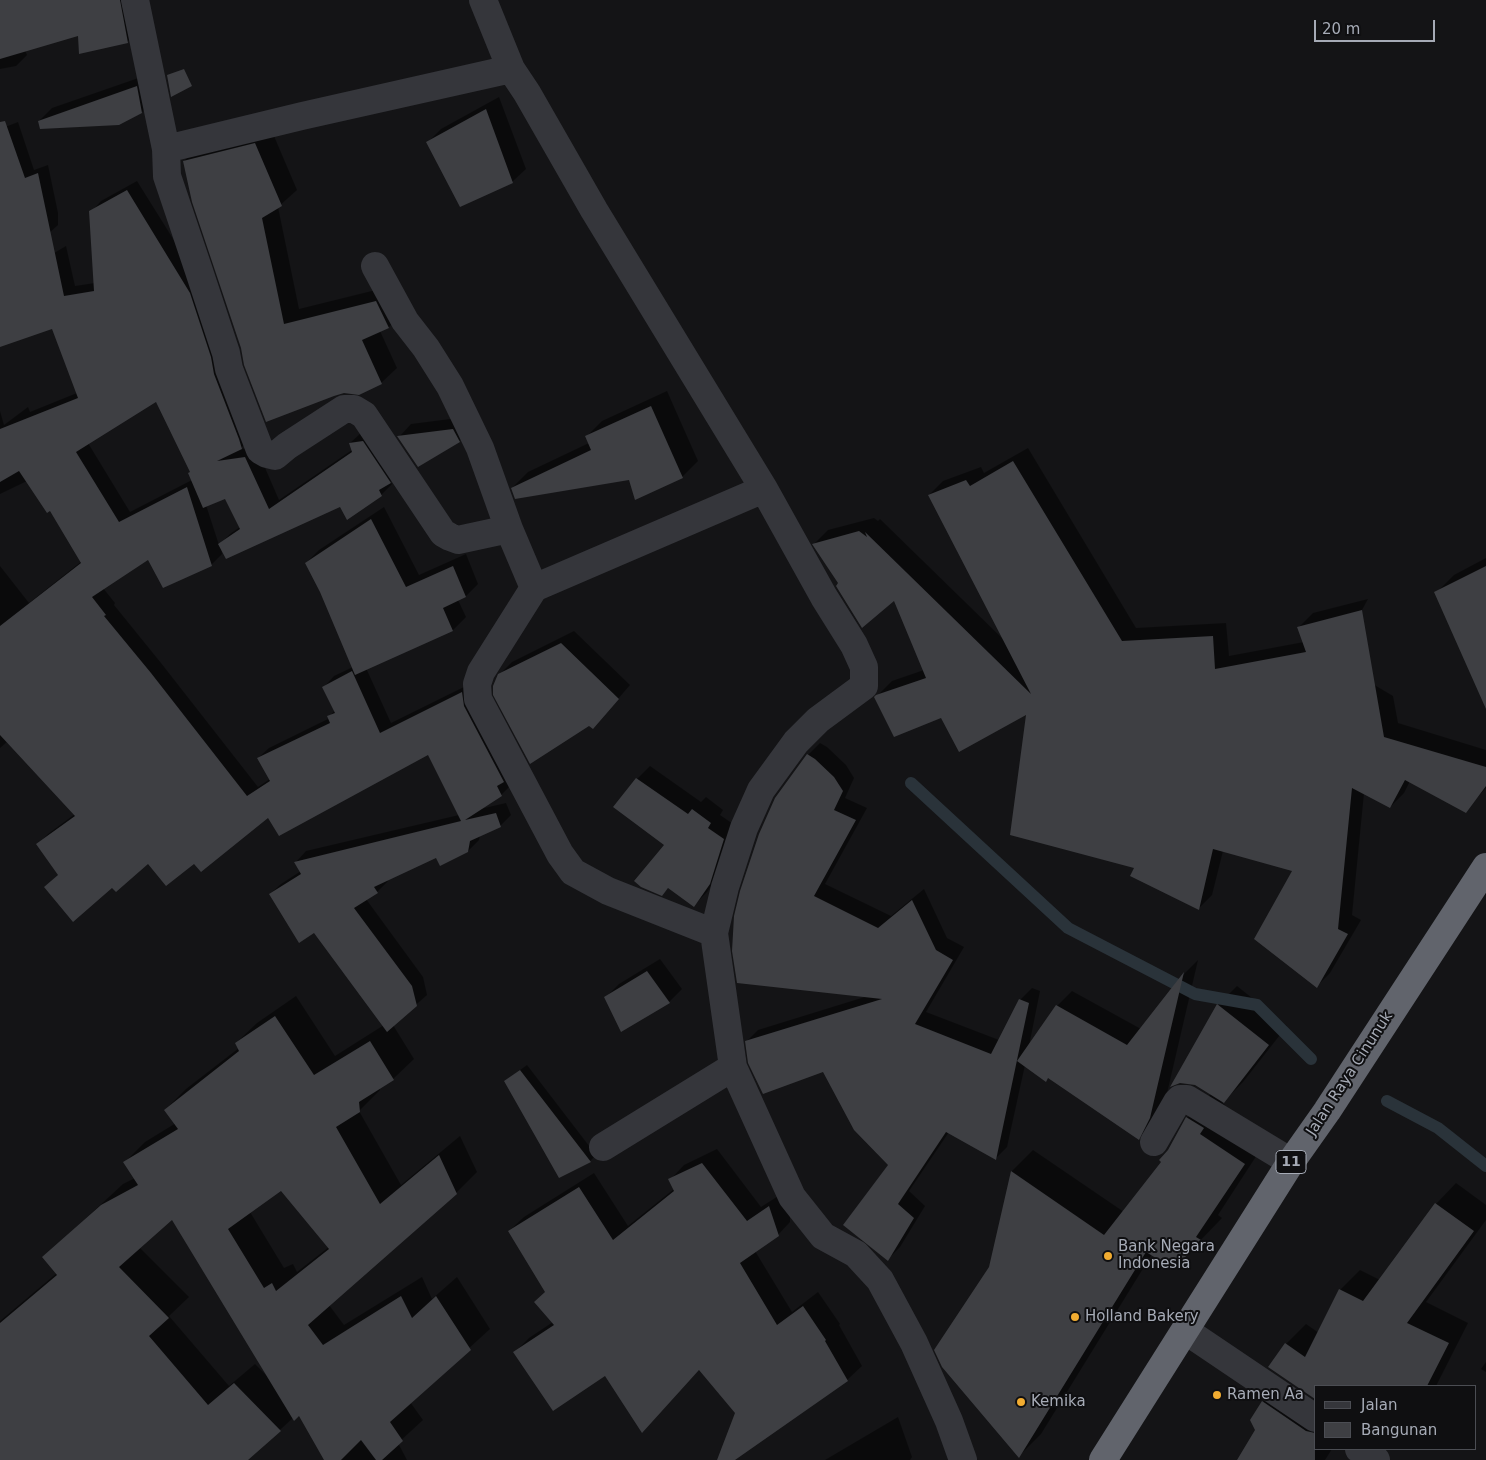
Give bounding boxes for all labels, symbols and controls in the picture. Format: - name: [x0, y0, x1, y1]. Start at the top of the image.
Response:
- scale bar: [1316, 10, 1437, 42]
- text: 20 m: [1322, 20, 1360, 38]
- street label: Jalan Raya Cinunuk: [1303, 1008, 1397, 1140]
- road number: 11: [1276, 1150, 1306, 1174]
- place label: Bank Negara Indonesia: [1118, 1238, 1215, 1273]
- marker: Bank Negara Indonesia: [1102, 1250, 1114, 1262]
- place label: Holland Bakery: [1085, 1308, 1199, 1326]
- marker: Holland Bakery: [1069, 1311, 1081, 1323]
- legend: [1314, 1385, 1476, 1450]
- place label: Ramen Aa: [1227, 1386, 1304, 1404]
- marker: Ramen Aa: [1211, 1389, 1223, 1401]
- place label: Kemika: [1031, 1393, 1086, 1411]
- marker: Kemika: [1015, 1396, 1027, 1408]
- text: Jalan: [1361, 1396, 1397, 1414]
- text: Bangunan: [1361, 1421, 1437, 1439]

